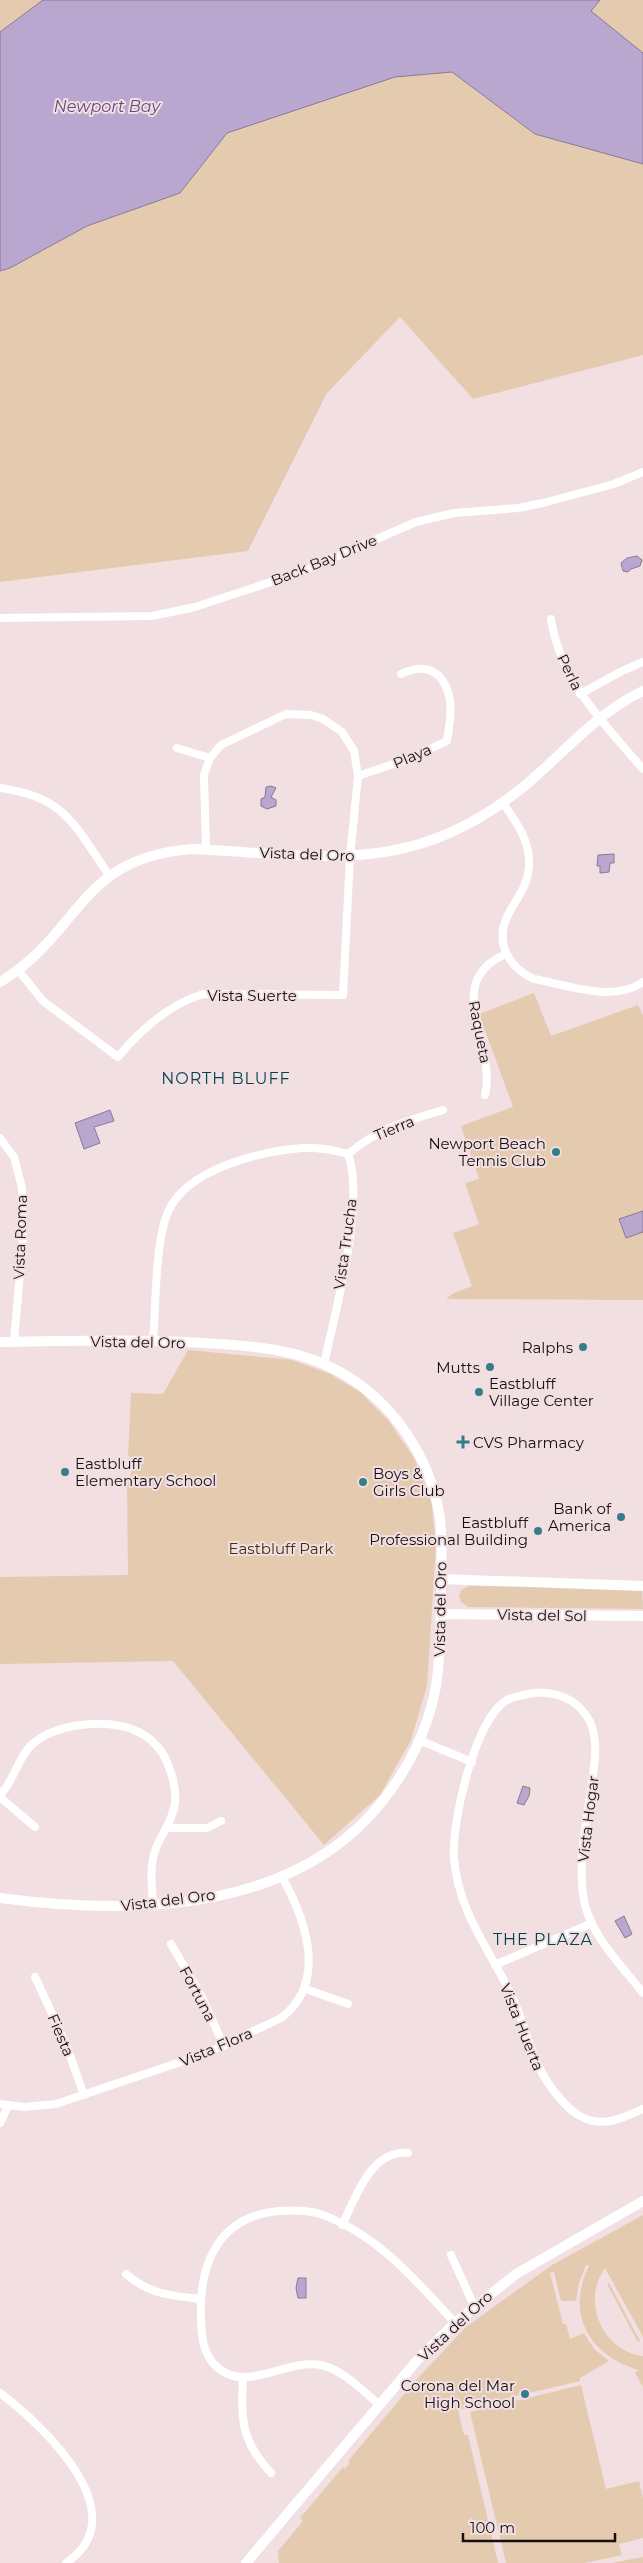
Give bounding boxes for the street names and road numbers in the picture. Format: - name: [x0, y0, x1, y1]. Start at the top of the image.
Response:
- street label: Back Bay Drive: [268, 530, 380, 590]
- street label: Perla: [553, 651, 587, 693]
- street label: Playa: [390, 739, 434, 773]
- street label: Vista del Oro: [259, 843, 355, 865]
- street label: Vista Suerte: [207, 986, 297, 1005]
- street label: Raqueta: [465, 999, 495, 1065]
- street label: Tierra: [371, 1111, 417, 1145]
- street label: Vista Roma: [9, 1194, 31, 1280]
- street label: Vista Trucha: [329, 1197, 361, 1291]
- street label: Vista del Oro: [90, 1332, 186, 1352]
- street label: Vista del Oro: [430, 1561, 450, 1657]
- street label: Vista del Sol: [497, 1605, 587, 1625]
- street label: Vista Hogar: [573, 1775, 603, 1863]
- street label: Vista del Oro: [120, 1885, 216, 1915]
- street label: Fortuna: [176, 1963, 220, 2025]
- street label: Vista Huerta: [496, 1981, 548, 2073]
- street label: Fiesta: [44, 2011, 78, 2059]
- street label: Vista Flora: [177, 2023, 255, 2071]
- street label: Vista del Oro: [414, 2287, 496, 2365]

